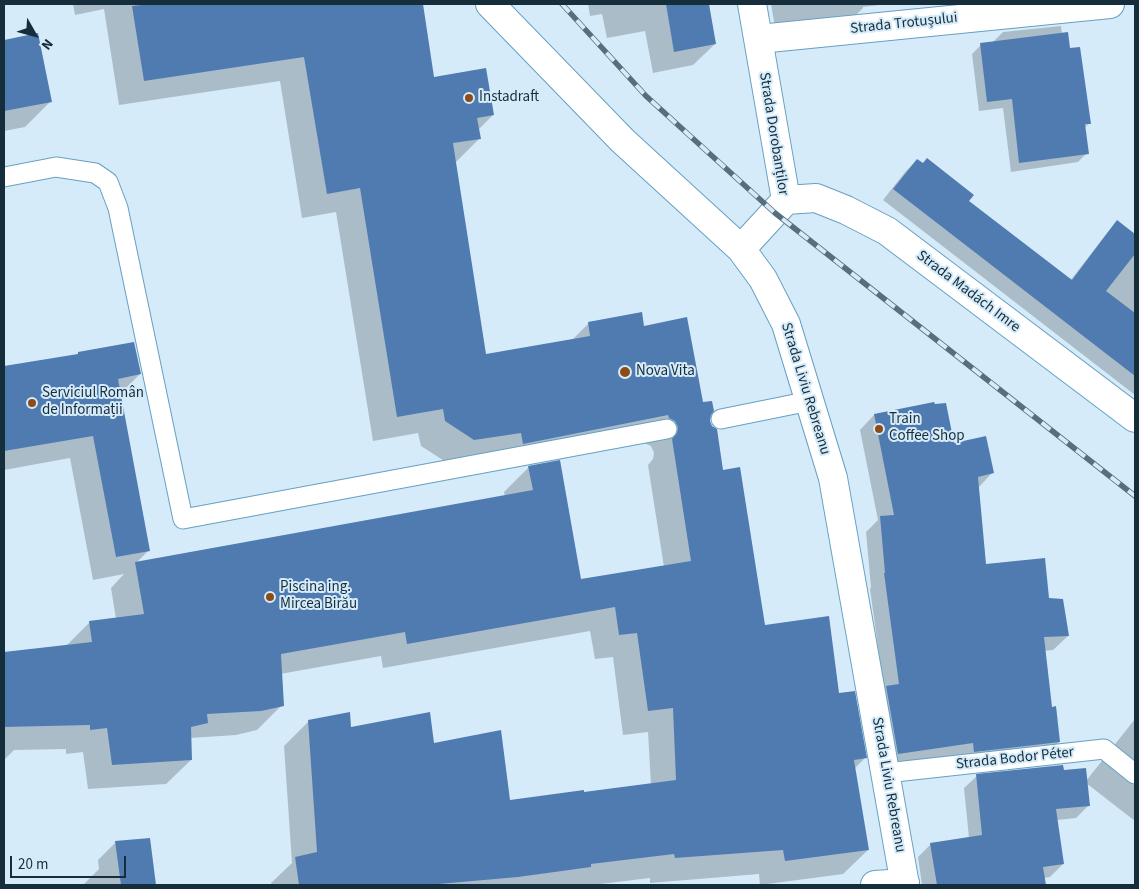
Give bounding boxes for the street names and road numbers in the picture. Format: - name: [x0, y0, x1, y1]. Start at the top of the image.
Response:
- street label: Strada Trotușului: [850, 9, 958, 39]
- street label: Strada Dorobanților: [754, 71, 792, 197]
- street label: Strada Madách Imre: [913, 247, 1023, 337]
- street label: Strada Liviu Rebreanu: [776, 321, 834, 457]
- street label: Strada Liviu Rebreanu: [867, 716, 909, 854]
- street label: Strada Bodor Péter: [955, 744, 1075, 774]

